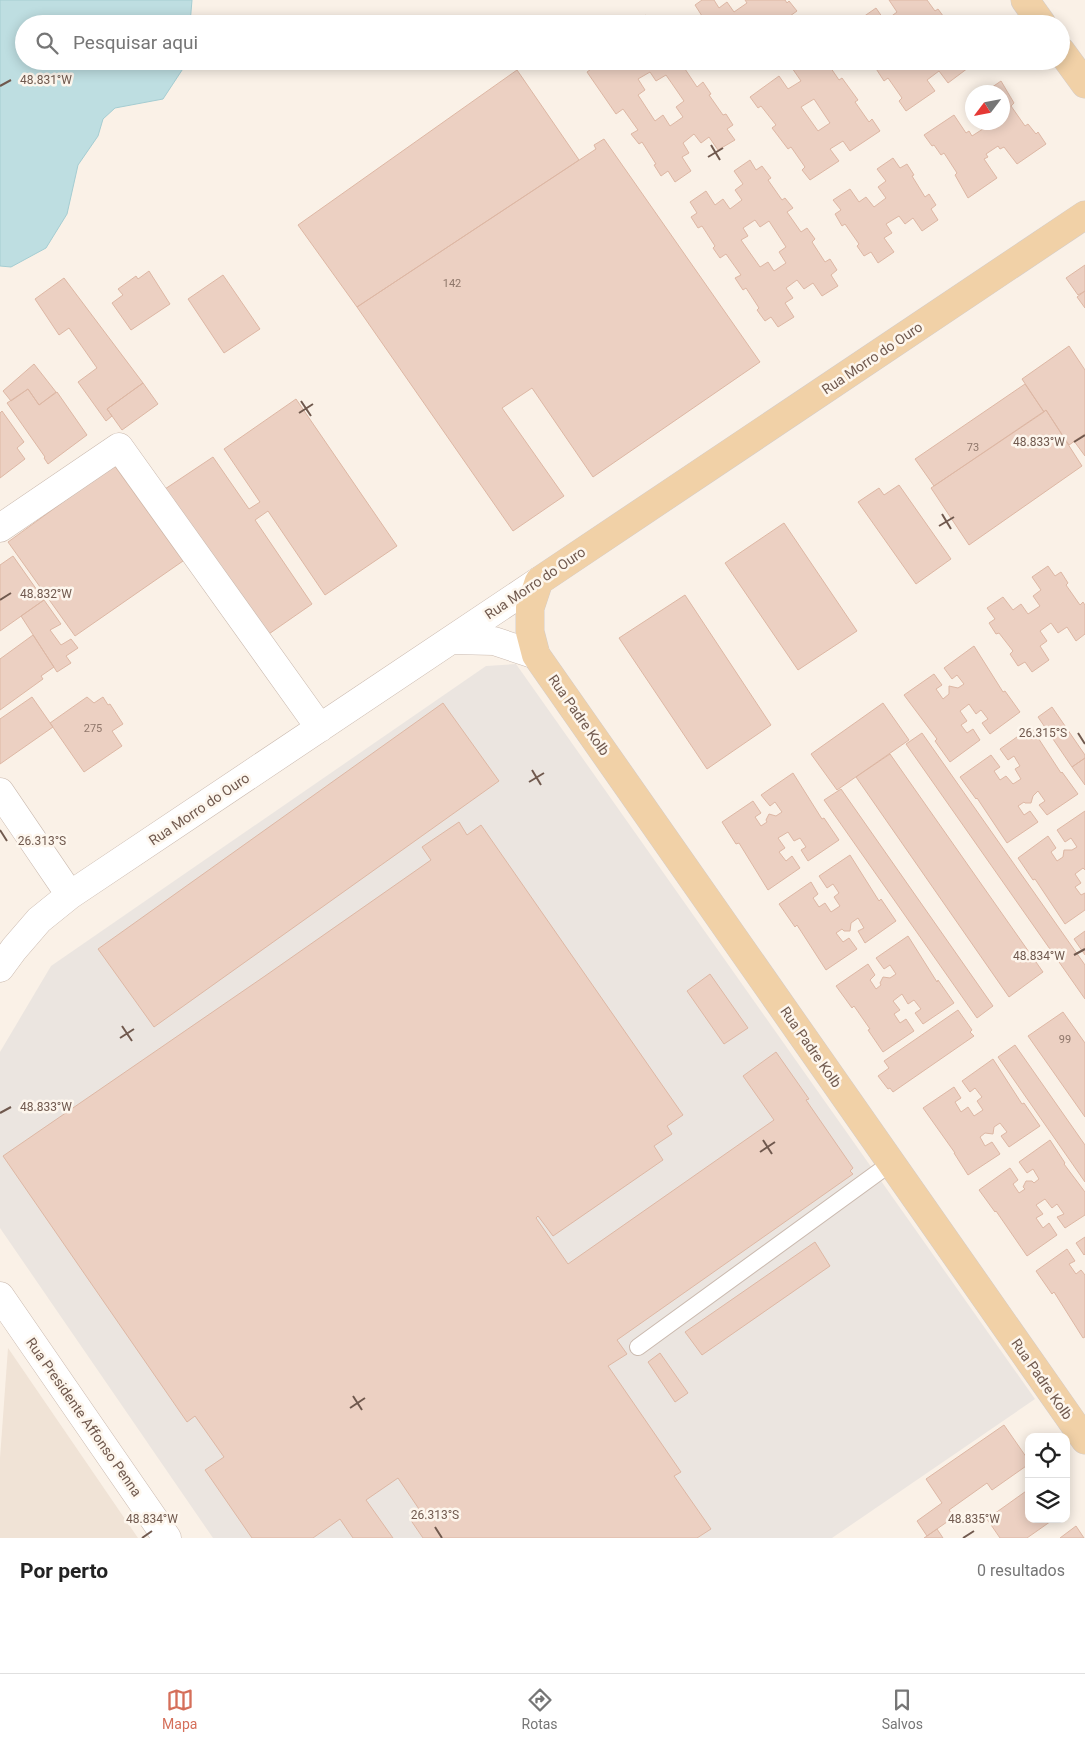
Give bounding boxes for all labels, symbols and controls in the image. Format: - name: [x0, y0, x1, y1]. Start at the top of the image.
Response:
- search box: [15, 15, 1070, 70]
- icon: search: [33, 29, 61, 57]
- text: Pesquisar aqui: [73, 31, 198, 54]
- text: 48.831°W: [20, 73, 72, 87]
- north arrow: [965, 85, 1010, 130]
- house number: 142: [443, 277, 461, 290]
- street label: Rua Morro do Ouro: [819, 318, 925, 398]
- text: 48.833°W: [1013, 435, 1065, 449]
- house number: 73: [967, 441, 979, 454]
- street label: Rua Morro do Ouro: [482, 543, 588, 623]
- text: 48.832°W: [20, 587, 72, 601]
- street label: Rua Padre Kolb: [545, 671, 613, 759]
- house number: 275: [84, 722, 102, 735]
- text: 26.315°S: [1019, 726, 1067, 740]
- street label: Rua Morro do Ouro: [146, 769, 252, 849]
- text: 26.313°S: [18, 834, 66, 848]
- text: 48.834°W: [1013, 949, 1065, 963]
- street label: Rua Padre Kolb: [777, 1003, 845, 1091]
- house number: 99: [1059, 1033, 1071, 1046]
- text: 48.833°W: [20, 1100, 72, 1114]
- street label: Rua Presidente Affonso Penna: [23, 1335, 145, 1499]
- street label: Rua Padre Kolb: [1008, 1335, 1076, 1423]
- map controls: [1025, 1433, 1070, 1523]
- button: locate: [1025, 1433, 1070, 1478]
- button: layers: [1025, 1478, 1070, 1523]
- text: 26.313°S: [411, 1508, 459, 1522]
- text: 48.834°W: [126, 1512, 178, 1526]
- text: 48.835°W: [948, 1512, 1000, 1526]
- text: Por perto: [20, 1559, 108, 1583]
- text: 0 resultados: [977, 1561, 1065, 1580]
- tab: Mapa: [162, 1686, 197, 1732]
- tab: Rotas: [522, 1686, 558, 1732]
- tab: Salvos: [882, 1686, 923, 1732]

